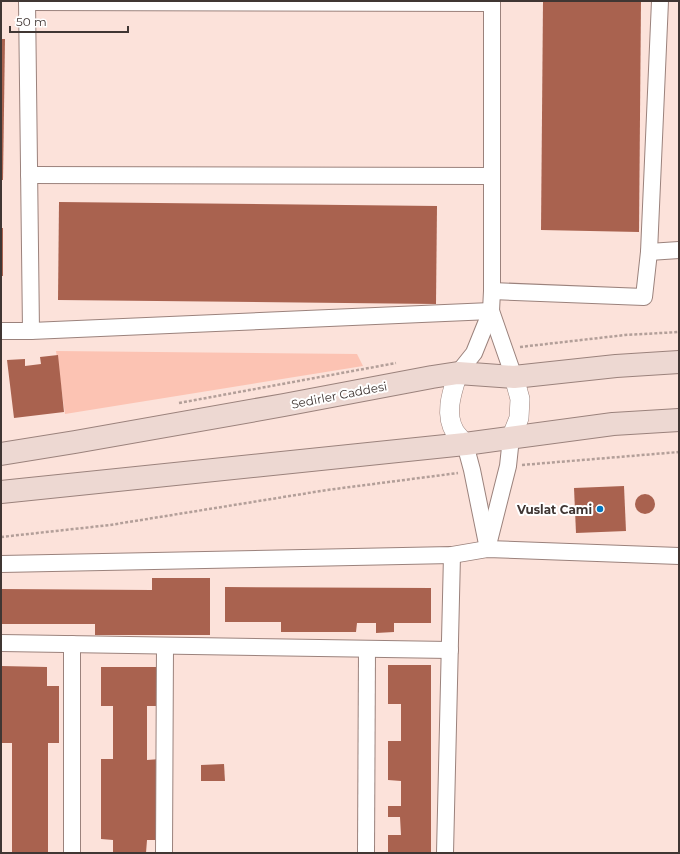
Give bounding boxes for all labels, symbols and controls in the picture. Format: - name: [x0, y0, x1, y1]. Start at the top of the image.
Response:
- scale bar: [10, 8, 128, 34]
- text: 50 m: [16, 14, 47, 29]
- street label: Sedirler Caddesi: [290, 378, 388, 412]
- place label: Vuslat Cami: [516, 502, 592, 517]
- marker: Vuslat Cami: [595, 504, 605, 514]

